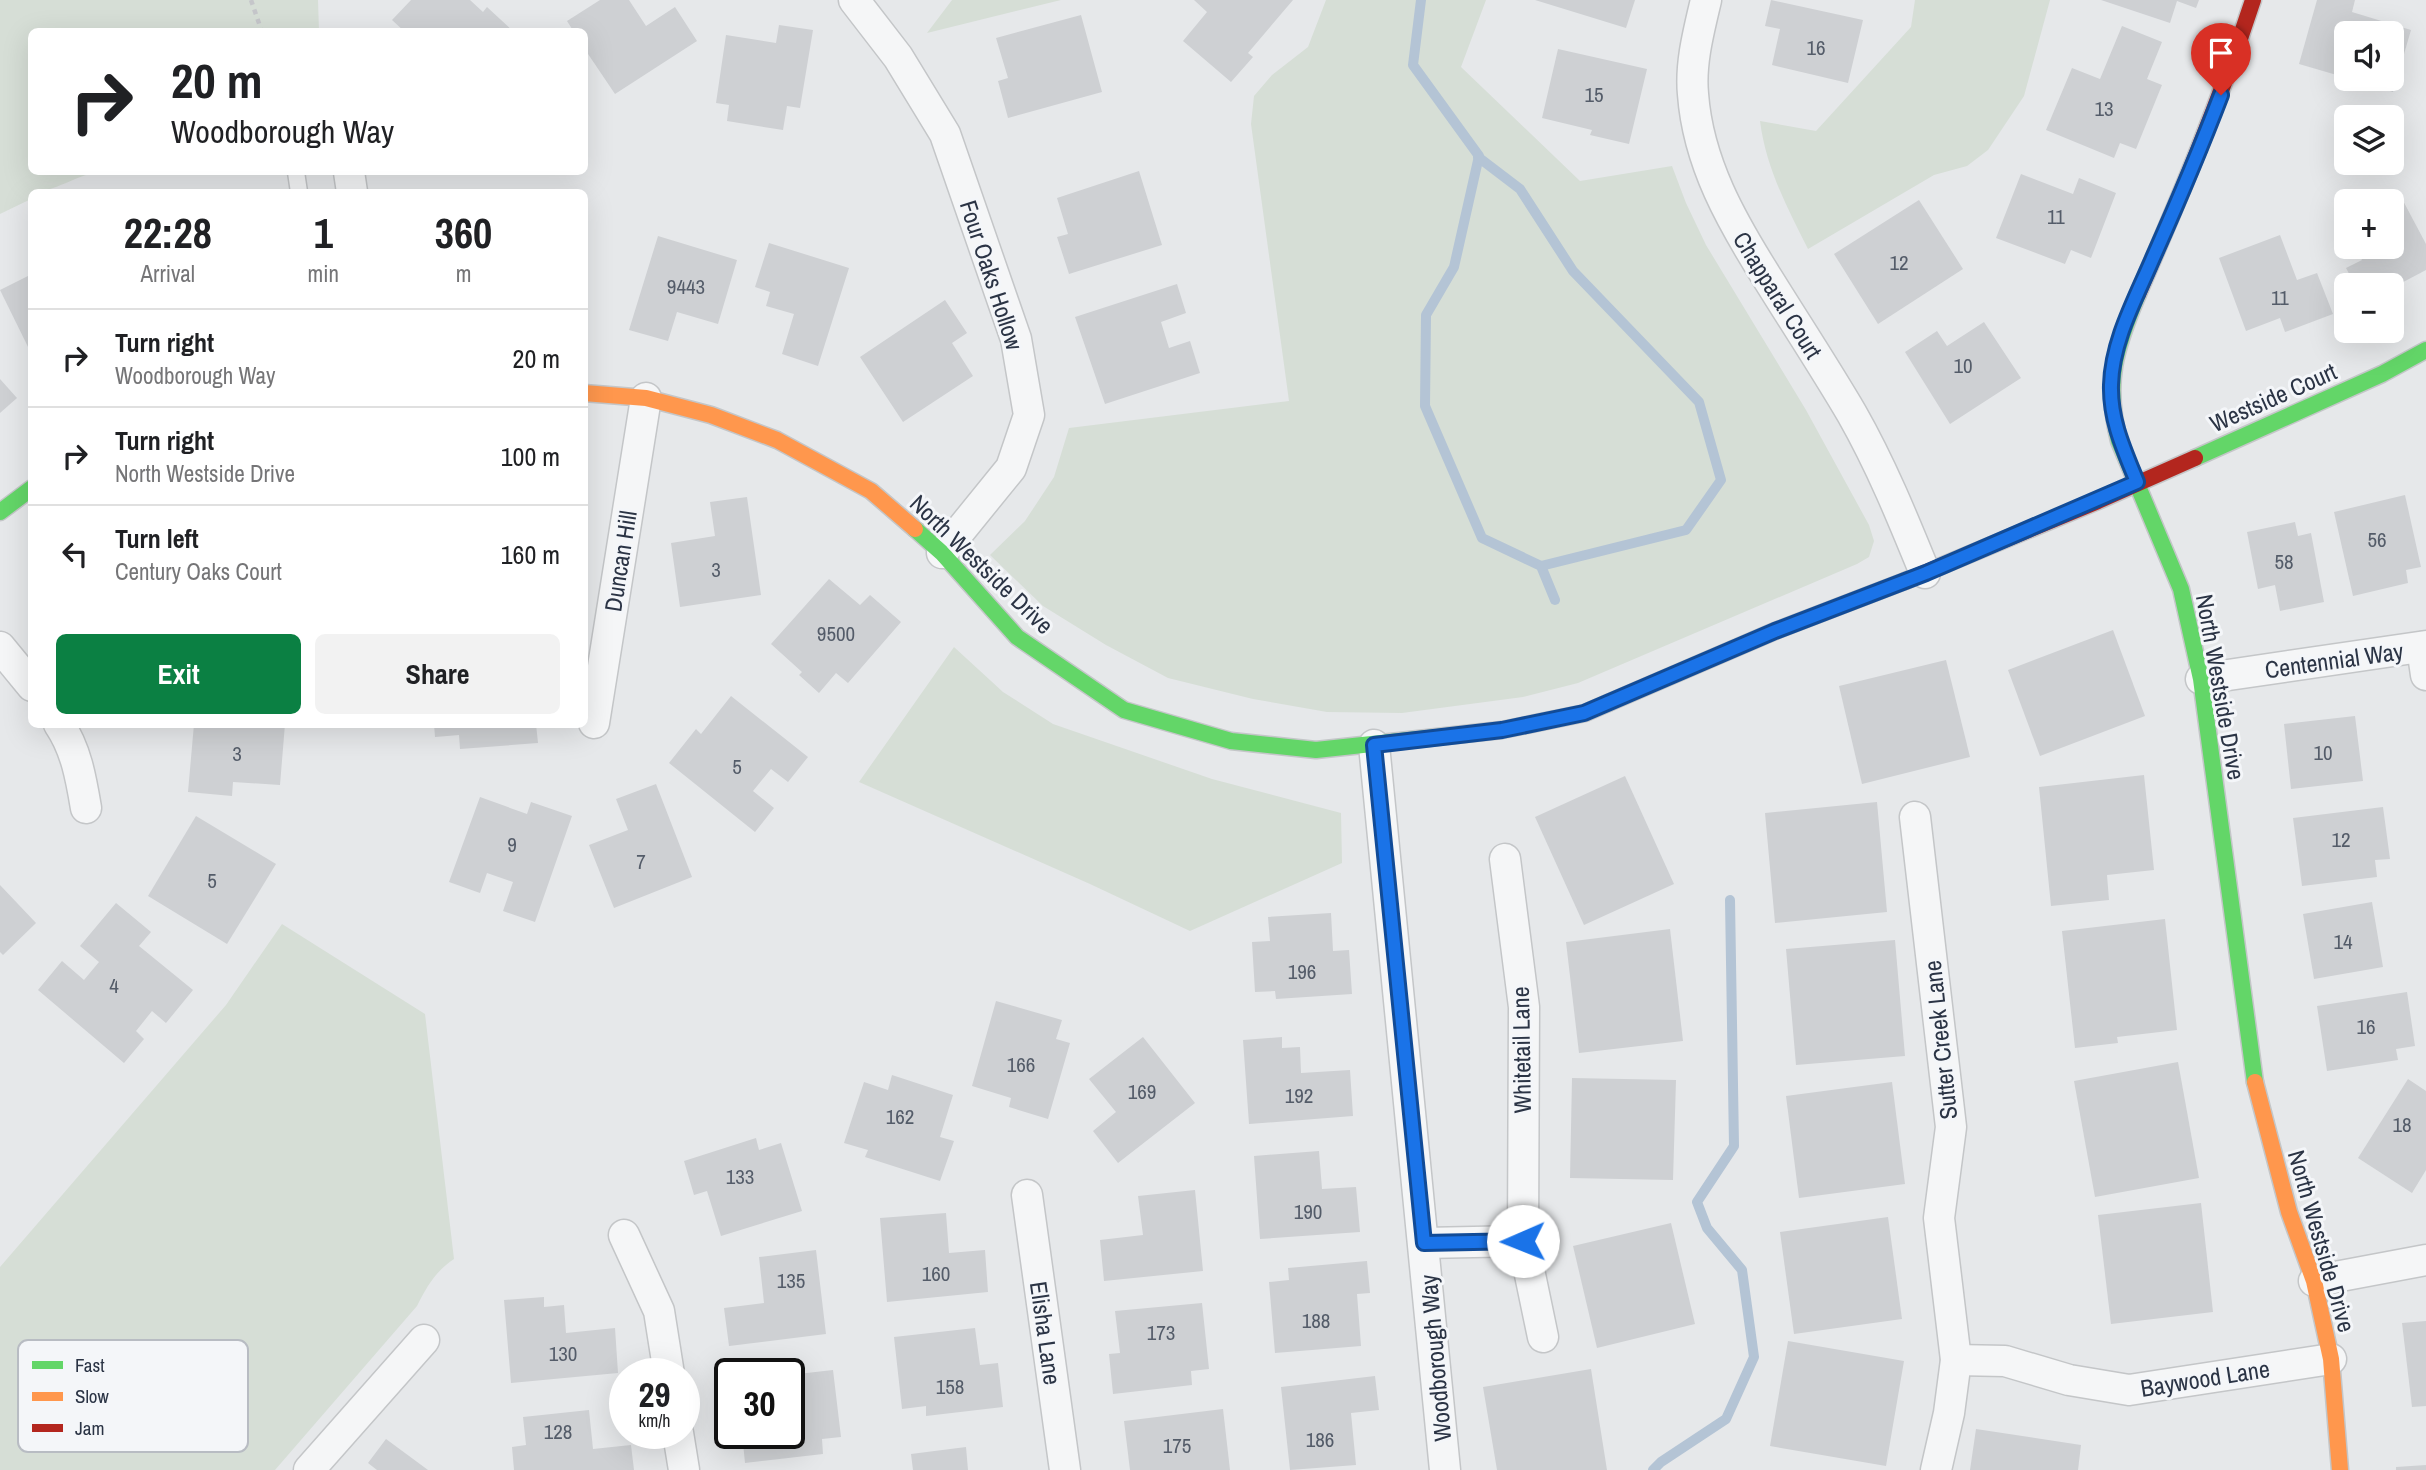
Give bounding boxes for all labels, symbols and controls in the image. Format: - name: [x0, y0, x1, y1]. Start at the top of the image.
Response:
- map controls: [2334, 21, 2404, 343]
- button: sound: [2334, 21, 2404, 91]
- pin: [2191, 23, 2251, 95]
- house number: 16: [1806, 33, 1826, 62]
- icon: arrive: [2202, 34, 2240, 72]
- text: 20 m: [171, 47, 263, 113]
- icon: right: [56, 56, 147, 147]
- house number: 15: [1584, 80, 1604, 109]
- house number: 13: [2094, 94, 2114, 123]
- button: layers: [2334, 105, 2404, 175]
- text: Woodborough Way: [171, 110, 394, 153]
- button: +: [2334, 189, 2404, 259]
- street label: Four Oaks Hollow: [953, 196, 1031, 355]
- house number: 11: [2047, 202, 2065, 231]
- text: 22:28: [124, 205, 212, 261]
- text: 1: [314, 205, 333, 261]
- text: 360: [435, 205, 492, 261]
- street label: Chapparal Court: [1726, 225, 1830, 365]
- house number: 12: [1889, 248, 1909, 277]
- text: Arrival: [141, 258, 195, 289]
- text: min: [308, 258, 339, 289]
- text: m: [456, 258, 471, 289]
- house number: 9443: [667, 272, 705, 301]
- button: −: [2334, 273, 2404, 343]
- house number: 11: [2271, 283, 2289, 312]
- text: Turn right: [115, 325, 214, 360]
- icon: right: [56, 339, 94, 377]
- text: 20 m: [513, 341, 560, 376]
- house number: 10: [1953, 351, 1973, 380]
- street label: Westside Court: [2205, 355, 2342, 439]
- text: Woodborough Way: [115, 360, 275, 391]
- text: Turn right: [115, 423, 214, 458]
- icon: right: [56, 437, 94, 475]
- text: 100 m: [501, 439, 560, 474]
- text: North Westside Drive: [115, 458, 295, 489]
- street label: North Westside Drive: [903, 487, 1061, 641]
- street label: Duncan Hill: [596, 508, 644, 614]
- text: Turn left: [115, 521, 199, 556]
- house number: 56: [2367, 525, 2387, 554]
- icon: left: [56, 535, 94, 573]
- text: 160 m: [501, 537, 560, 572]
- house number: 58: [2274, 547, 2294, 576]
- house number: 3: [711, 555, 721, 584]
- text: Century Oaks Court: [115, 556, 282, 587]
- street label: North Westside Drive: [2189, 592, 2253, 782]
- house number: 9500: [817, 619, 855, 648]
- button: Exit: [56, 634, 301, 714]
- button: Share: [315, 634, 560, 714]
- street label: Centennial Way: [2263, 634, 2405, 686]
- house number: 10: [2313, 738, 2333, 767]
- house number: 3: [232, 739, 242, 768]
- house number: 5: [732, 752, 742, 781]
- house number: 12: [2331, 825, 2351, 854]
- house number: 9: [507, 830, 517, 859]
- house number: 7: [636, 847, 646, 876]
- house number: 5: [207, 866, 217, 895]
- house number: 14: [2333, 927, 2353, 956]
- house number: 196: [1288, 957, 1316, 986]
- street label: Sutter Creek Lane: [1916, 959, 1964, 1121]
- house number: 4: [109, 971, 119, 1000]
- street label: Whitetail Lane: [1504, 986, 1538, 1114]
- house number: 16: [2356, 1012, 2376, 1041]
- house number: 166: [1007, 1050, 1035, 1079]
- house number: 169: [1128, 1077, 1156, 1106]
- house number: 192: [1285, 1081, 1313, 1110]
- house number: 162: [886, 1102, 914, 1131]
- house number: 18: [2392, 1110, 2412, 1139]
- street label: North Westside Drive: [2281, 1146, 2363, 1336]
- house number: 133: [726, 1162, 754, 1191]
- house number: 190: [1294, 1197, 1322, 1226]
- position arrow: [1486, 1204, 1560, 1278]
- house number: 160: [922, 1259, 950, 1288]
- house number: 135: [777, 1266, 805, 1295]
- street label: Woodborough Way: [1412, 1273, 1458, 1443]
- street label: Elisha Lane: [1023, 1279, 1069, 1387]
- house number: 188: [1302, 1306, 1330, 1335]
- house number: 173: [1147, 1318, 1175, 1347]
- house number: 130: [549, 1339, 577, 1368]
- legend: [18, 1340, 248, 1452]
- text: Fast: [75, 1352, 105, 1378]
- street label: Baywood Lane: [2138, 1352, 2272, 1404]
- speed limit sign: 30: [714, 1358, 805, 1449]
- text: 29: [639, 1371, 670, 1418]
- house number: 158: [936, 1372, 964, 1401]
- text: Slow: [75, 1383, 110, 1409]
- text: km/h: [639, 1408, 671, 1433]
- text: Jam: [75, 1415, 104, 1441]
- house number: 128: [544, 1417, 572, 1446]
- house number: 186: [1306, 1425, 1334, 1454]
- house number: 175: [1163, 1431, 1191, 1460]

